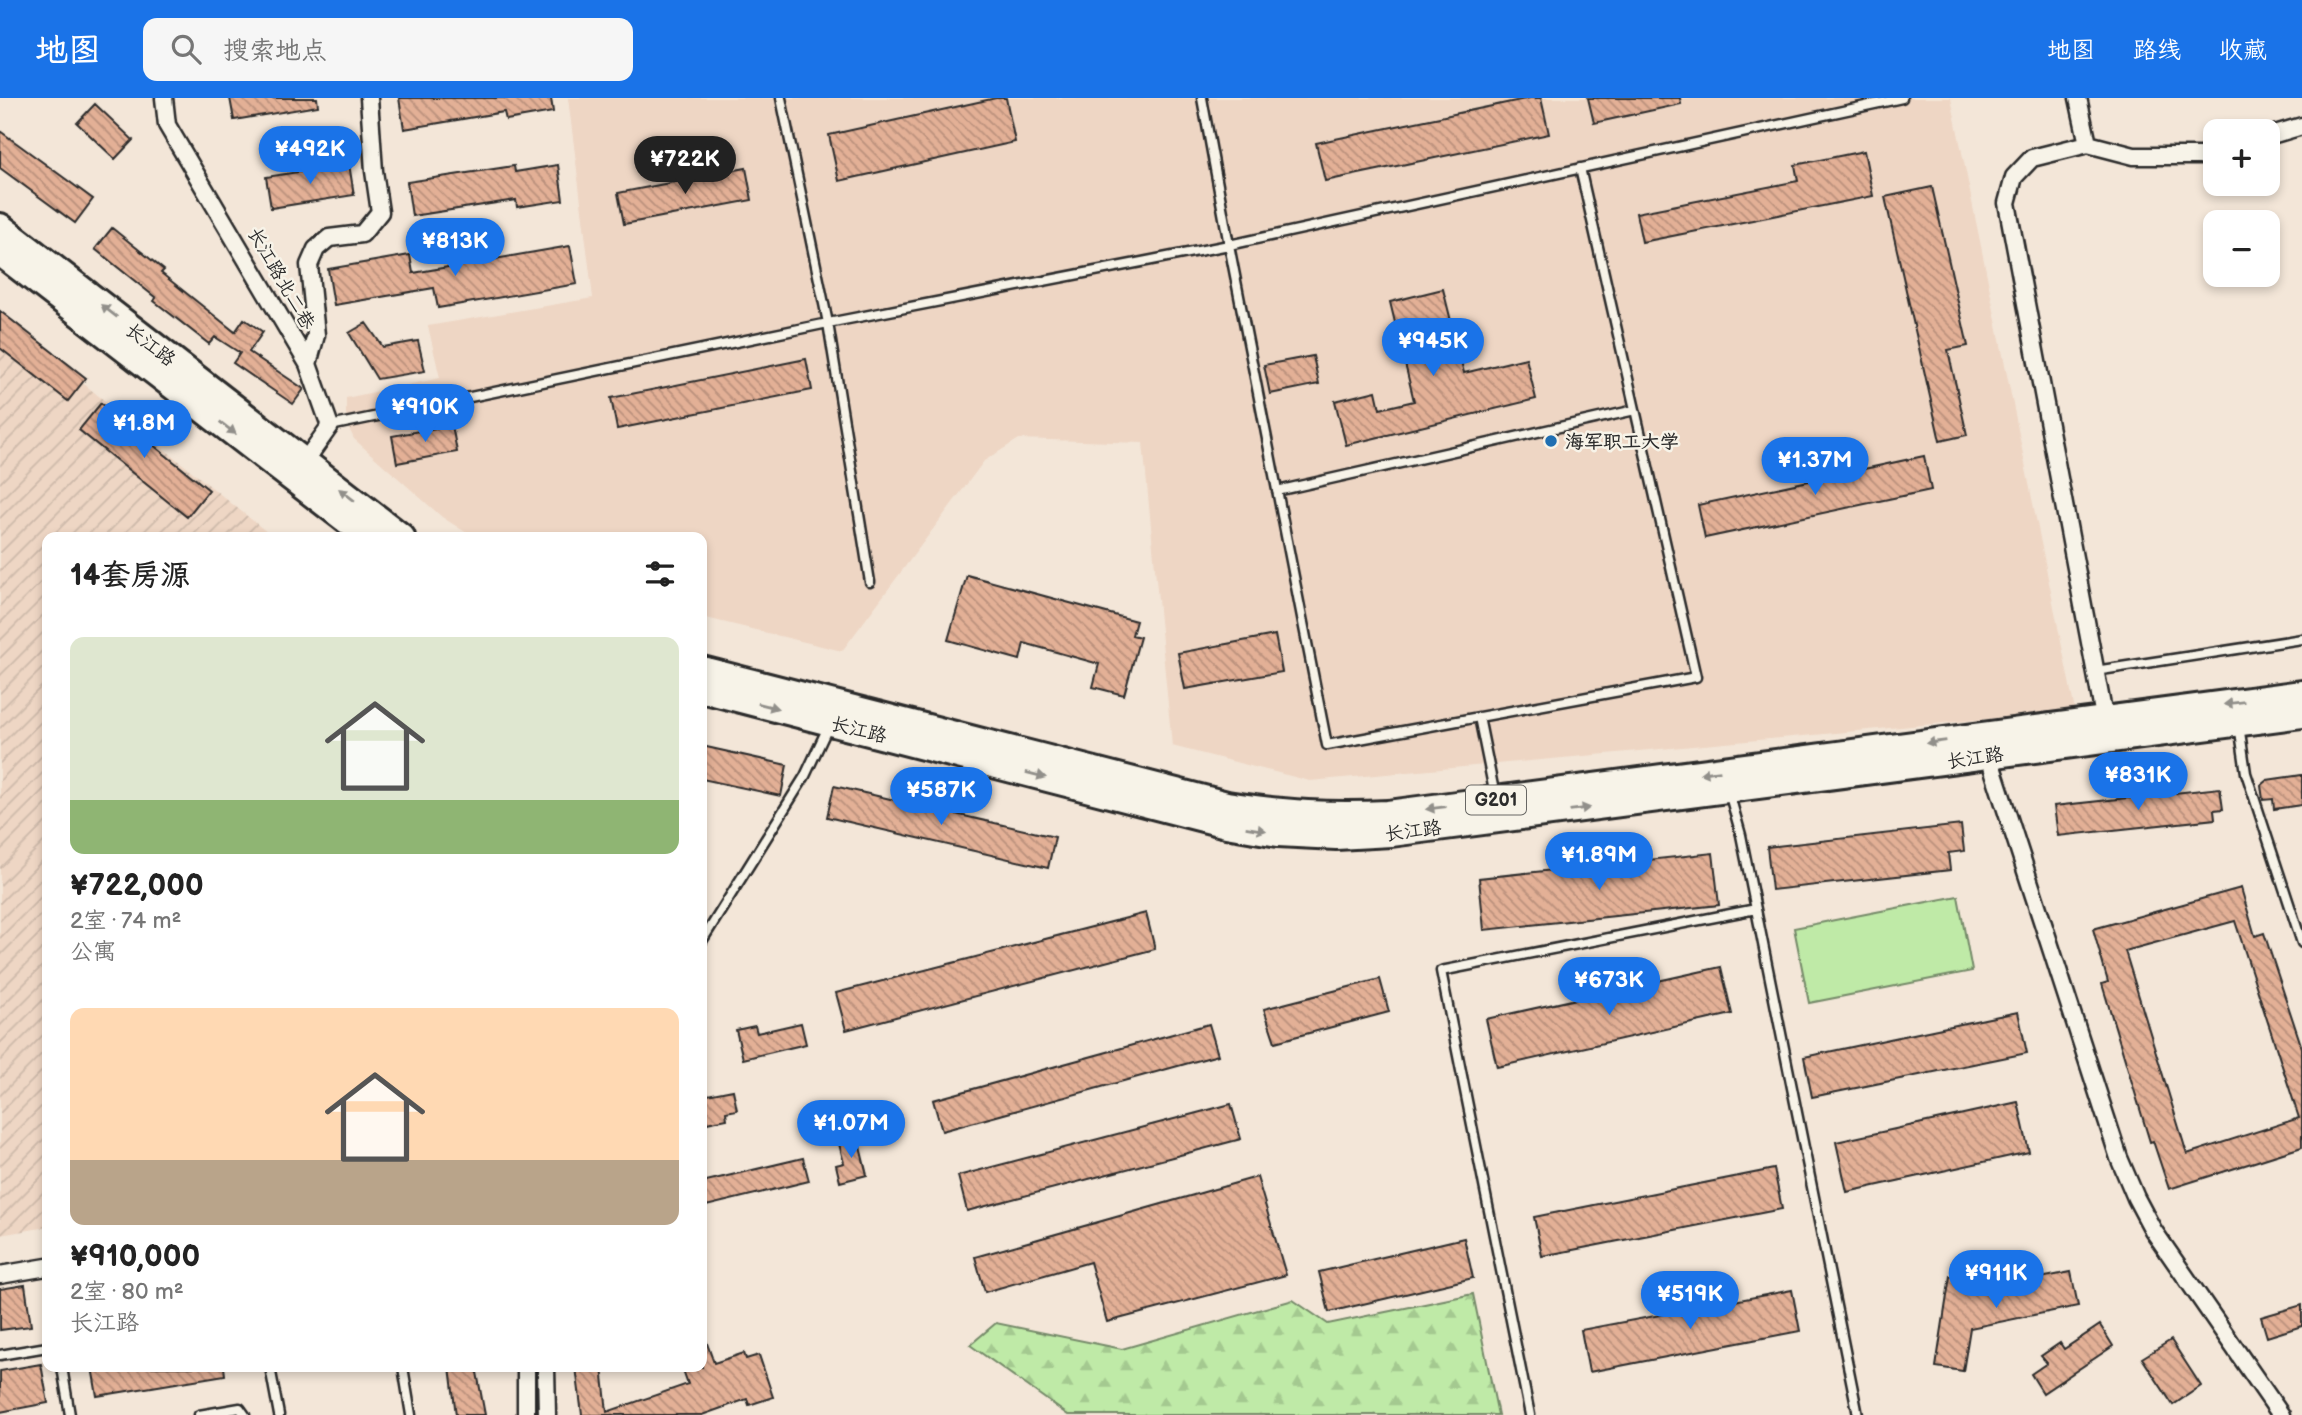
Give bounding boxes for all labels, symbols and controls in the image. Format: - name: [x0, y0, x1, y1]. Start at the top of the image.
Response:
- search box: [143, 18, 633, 81]
- icon: search: [167, 30, 205, 68]
- text: 地图: [35, 31, 101, 71]
- text: 搜索地点: [223, 36, 327, 67]
- text: 地图: [2047, 36, 2095, 65]
- text: 路线: [2133, 36, 2181, 65]
- text: 收藏: [2219, 36, 2267, 65]
- map controls: [2203, 119, 2280, 287]
- button: +: [2203, 119, 2280, 196]
- pin: ¥492K: [261, 126, 359, 186]
- text: ¥492K: [275, 135, 345, 163]
- pin: ¥722K: [636, 136, 734, 196]
- text: ¥722K: [650, 145, 720, 173]
- button: −: [2203, 210, 2280, 287]
- pin: ¥813K: [406, 218, 504, 278]
- street label: 长江路北二巷: [242, 224, 319, 334]
- text: ¥813K: [422, 227, 488, 255]
- one-way arrow: [100, 305, 118, 319]
- pin: ¥945K: [1384, 318, 1482, 378]
- street label: 长江路: [121, 319, 180, 372]
- text: ¥945K: [1398, 327, 1468, 355]
- pin: ¥910K: [376, 384, 474, 444]
- text: ¥910K: [391, 393, 459, 421]
- pin: ¥1.8M: [95, 400, 193, 460]
- text: ¥1.8M: [113, 409, 175, 437]
- one-way arrow: [219, 421, 237, 436]
- place label: 海军职工大学: [1565, 431, 1679, 454]
- marker: 海军职工大学: [1543, 433, 1559, 449]
- pin: ¥1.37M: [1758, 438, 1872, 497]
- text: ¥1.37M: [1778, 446, 1852, 474]
- one-way arrow: [338, 489, 356, 503]
- icon: filters: [641, 555, 679, 593]
- text: 14套房源: [70, 558, 190, 594]
- icon: home: [312, 683, 438, 809]
- one-way arrow: [2223, 698, 2245, 709]
- one-way arrow: [757, 701, 779, 712]
- street label: 长江路: [828, 712, 889, 749]
- one-way arrow: [1925, 737, 1947, 748]
- street label: 长江路: [1945, 743, 2005, 774]
- pin: ¥831K: [2089, 752, 2187, 812]
- text: ¥831K: [2105, 761, 2171, 789]
- one-way arrow: [1699, 766, 1721, 777]
- pin: ¥587K: [892, 768, 990, 827]
- one-way arrow: [1025, 770, 1047, 781]
- text: ¥587K: [906, 776, 976, 804]
- road number: G201: [1466, 786, 1526, 814]
- one-way arrow: [1425, 803, 1447, 814]
- one-way arrow: [1569, 803, 1591, 814]
- street label: 长江路: [1383, 817, 1443, 846]
- one-way arrow: [1246, 824, 1268, 835]
- pin: ¥1.89M: [1542, 832, 1656, 892]
- text: ¥1.89M: [1561, 841, 1637, 869]
- text: ¥722,000: [70, 868, 204, 904]
- text: 2室 · 74 m²: [70, 907, 181, 935]
- text: 公寓: [70, 938, 116, 966]
- pin: ¥673K: [1560, 958, 1658, 1017]
- text: ¥673K: [1574, 966, 1644, 994]
- icon: home: [312, 1054, 438, 1180]
- pin: ¥1.07M: [794, 1100, 908, 1160]
- text: ¥1.07M: [813, 1109, 889, 1137]
- text: ¥910,000: [70, 1239, 200, 1275]
- pin: ¥911K: [1947, 1250, 2045, 1310]
- text: ¥911K: [1965, 1259, 2027, 1287]
- pin: ¥519K: [1641, 1272, 1739, 1331]
- text: 2室 · 80 m²: [70, 1278, 184, 1306]
- text: ¥519K: [1657, 1280, 1723, 1308]
- text: 长江路: [70, 1309, 139, 1337]

